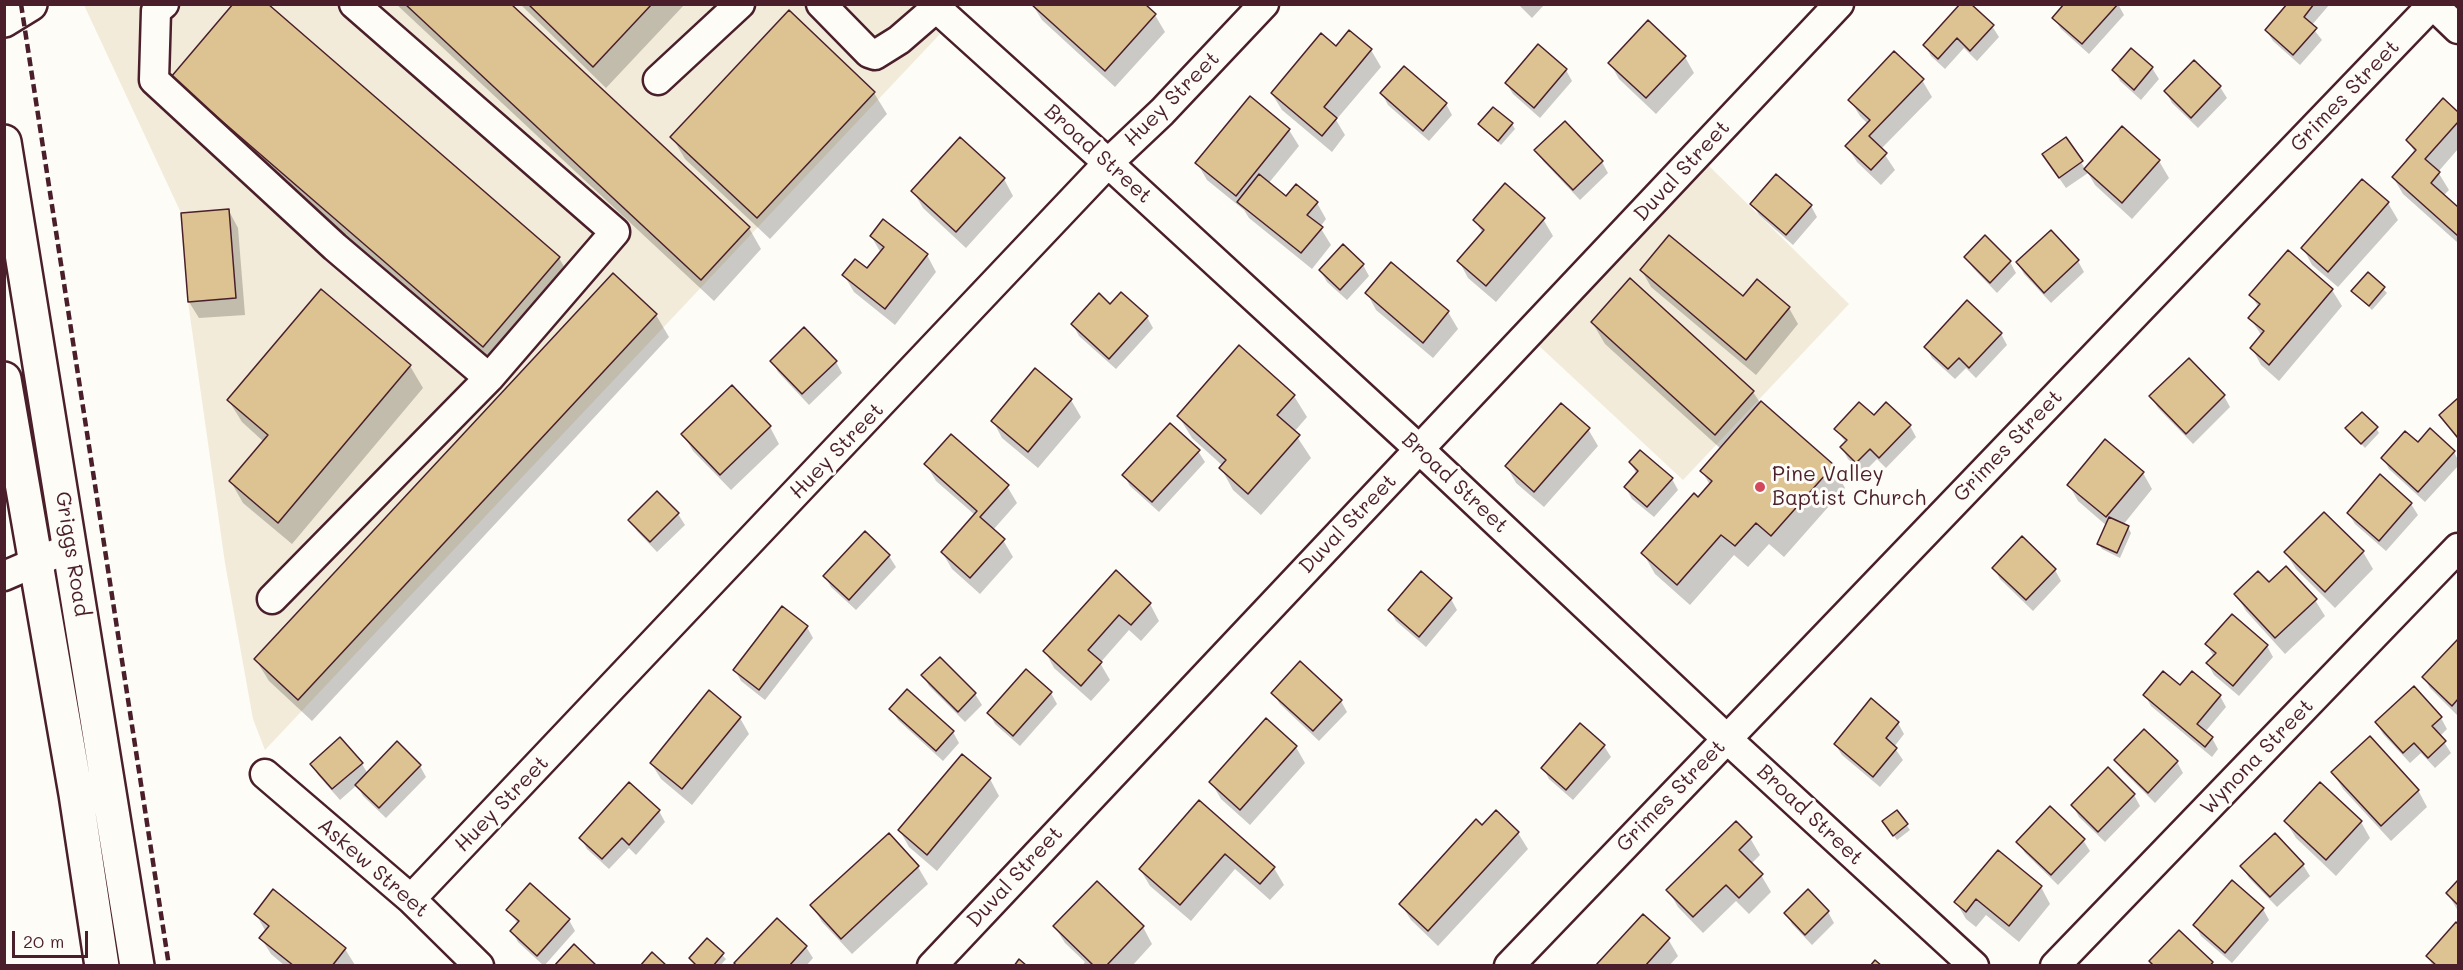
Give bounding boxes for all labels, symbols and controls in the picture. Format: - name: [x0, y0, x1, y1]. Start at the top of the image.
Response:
- street label: Grimes Street: [2285, 35, 2405, 157]
- street label: Huey Street: [1119, 46, 1225, 152]
- street label: Broad Street: [1039, 99, 1157, 209]
- street label: Duval Street: [1629, 115, 1735, 227]
- street label: Grimes Street: [1948, 385, 2068, 507]
- street label: Huey Street: [785, 398, 889, 504]
- street label: Broad Street: [1397, 427, 1513, 539]
- place label: Pine Valley Baptist Church: [1772, 462, 1926, 512]
- street label: Duval Street: [1294, 469, 1402, 579]
- marker: Pine Valley Baptist Church: [1753, 480, 1767, 494]
- street label: Griggs Road: [50, 490, 94, 618]
- street label: Wynona Street: [2195, 694, 2319, 820]
- street label: Grimes Street: [1611, 735, 1731, 857]
- street label: Huey Street: [450, 751, 554, 857]
- street label: Broad Street: [1752, 759, 1868, 871]
- street label: Askew Street: [312, 813, 434, 923]
- street label: Duval Street: [962, 821, 1068, 933]
- scale bar: [15, 919, 92, 957]
- text: 20 m: [23, 929, 64, 953]

